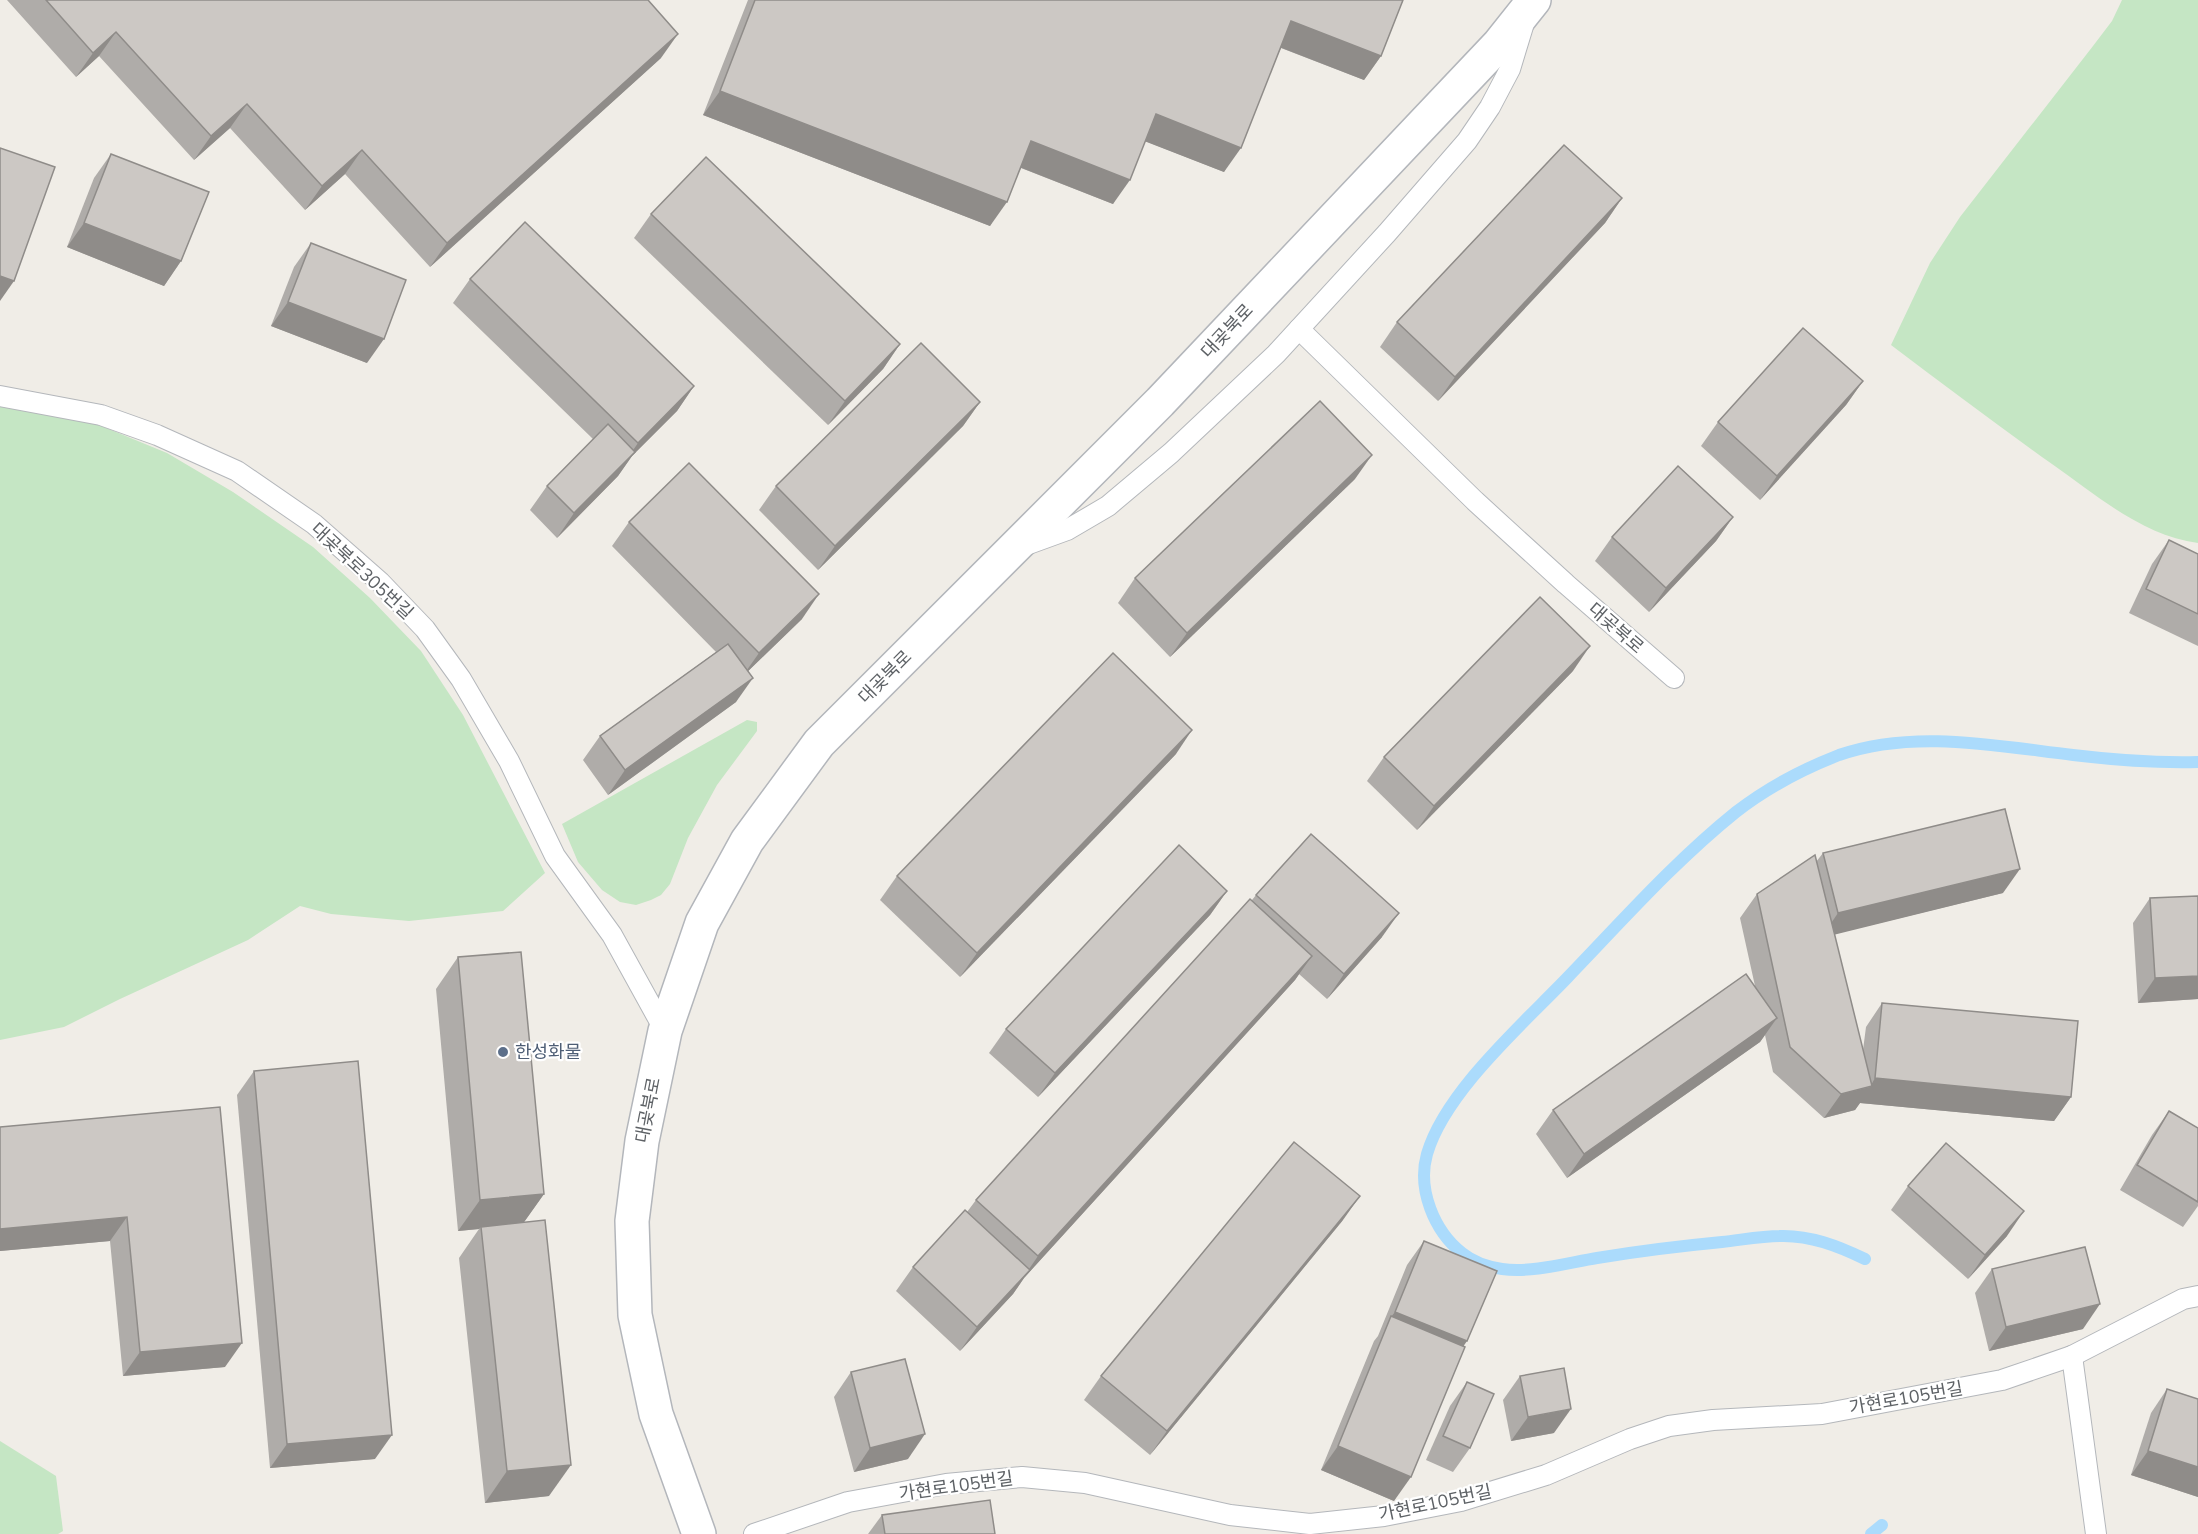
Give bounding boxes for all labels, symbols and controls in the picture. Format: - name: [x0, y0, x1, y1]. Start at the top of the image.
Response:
- street label: 대곶북로: [1196, 299, 1258, 363]
- street label: 대곶북로305번길: [306, 517, 418, 625]
- street label: 대곶북로: [1583, 597, 1649, 659]
- street label: 대곶북로: [853, 645, 917, 709]
- place label: 한성화물: [515, 1040, 581, 1064]
- marker: 한성화물: [496, 1045, 510, 1059]
- street label: 대곶북로: [630, 1075, 666, 1145]
- street label: 가현로105번길: [1847, 1376, 1965, 1420]
- street label: 가현로105번길: [897, 1466, 1015, 1506]
- street label: 가현로105번길: [1376, 1479, 1494, 1527]

